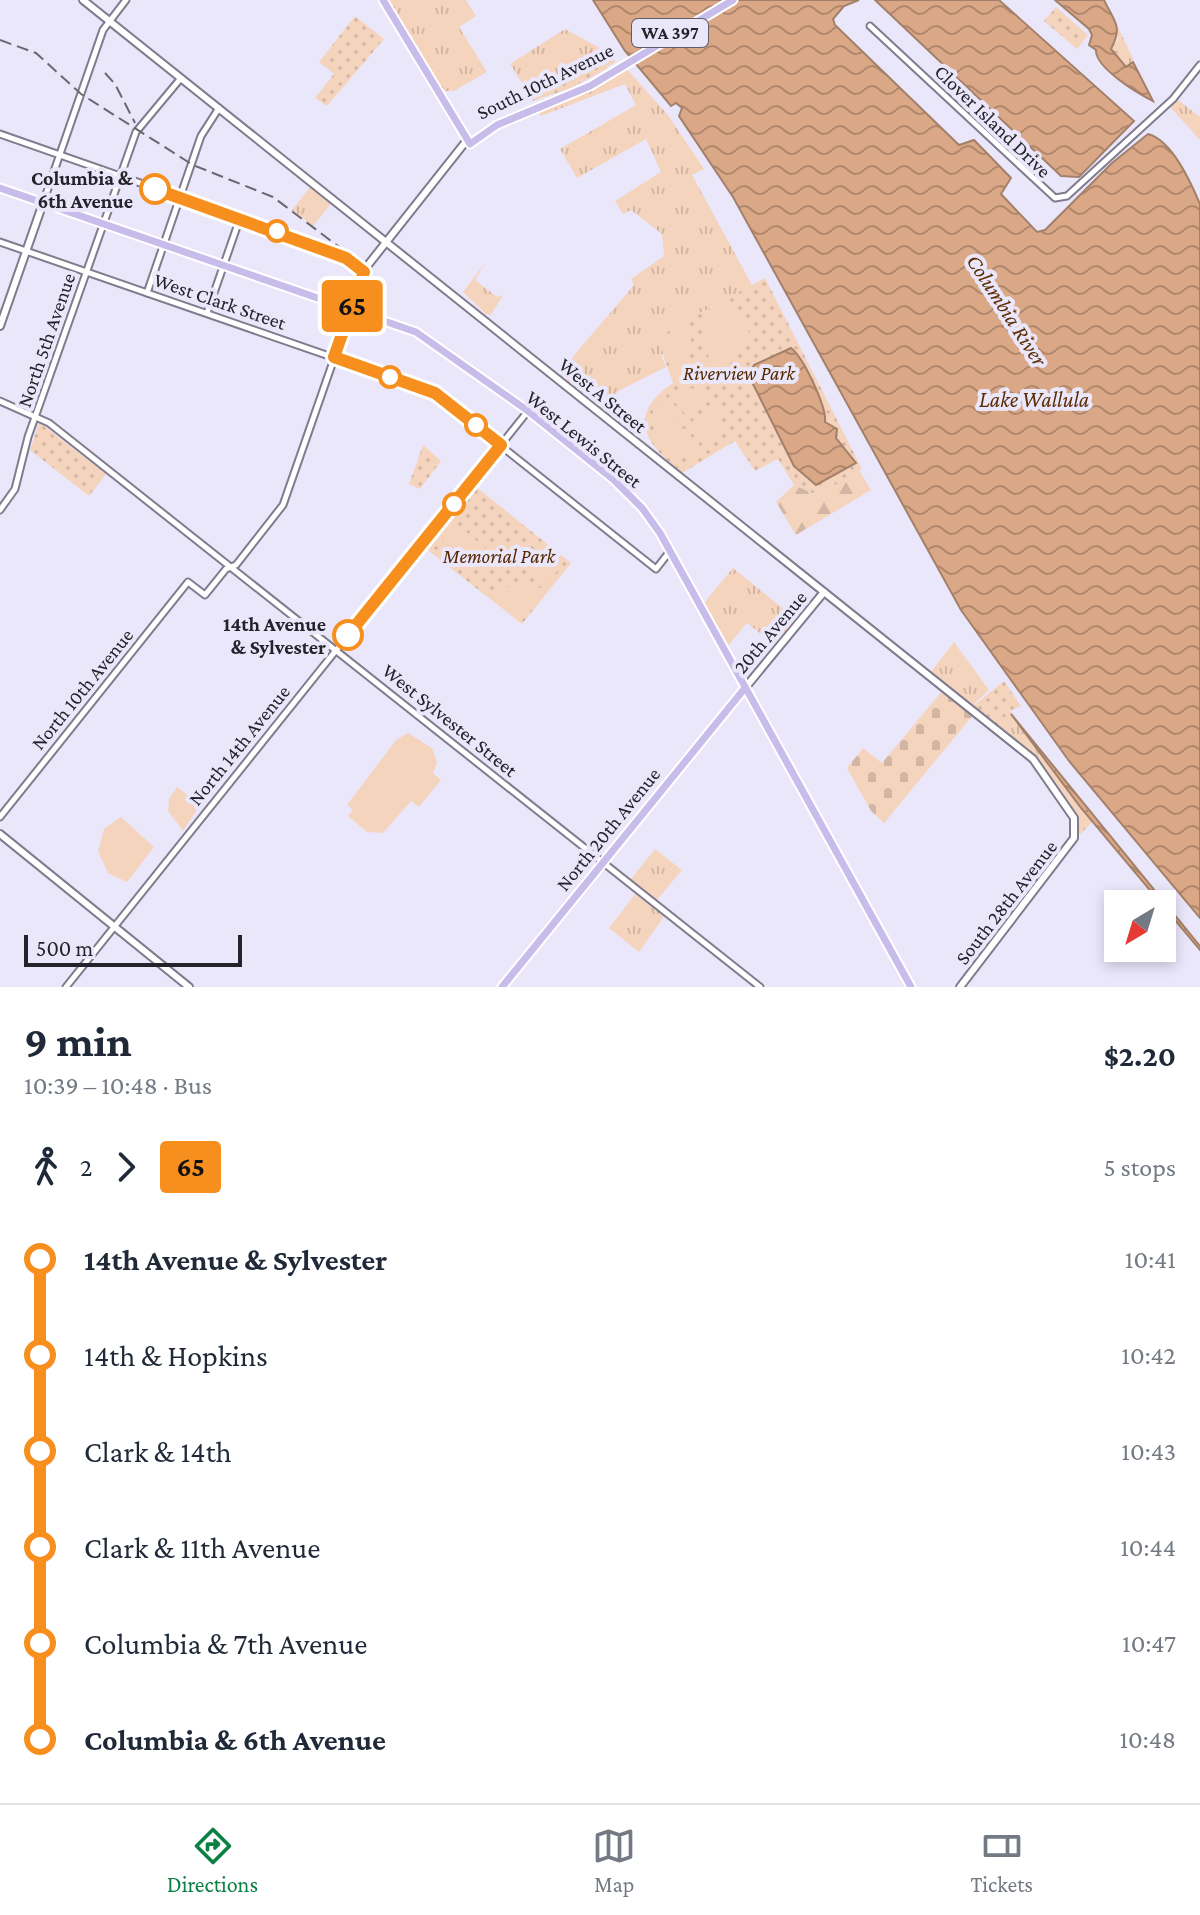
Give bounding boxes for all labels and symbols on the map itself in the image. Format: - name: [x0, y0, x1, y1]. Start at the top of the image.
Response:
- road number: WA 397: [632, 19, 708, 47]
- street label: South 10th Avenue: [473, 38, 617, 124]
- street label: Clover Island Drive: [930, 60, 1056, 182]
- place label: Columbia & 6th Avenue: [31, 167, 134, 212]
- marker: Columbia & 6th Avenue: [140, 174, 170, 204]
- unlabelled marker: [266, 220, 288, 242]
- water label: Columbia River: [962, 250, 1053, 372]
- street label: West Clark Street: [151, 268, 289, 334]
- street label: North 5th Avenue: [13, 270, 79, 410]
- line badge: 65: [316, 280, 388, 332]
- street label: West A Street: [555, 353, 652, 437]
- park label: Riverview Park: [683, 362, 796, 384]
- unlabelled marker: [379, 366, 401, 388]
- street label: West Lewis Street: [522, 386, 646, 492]
- water label: Lake Wallula: [979, 387, 1089, 412]
- unlabelled marker: [465, 414, 487, 436]
- unlabelled marker: [443, 493, 465, 515]
- park label: Memorial Park: [442, 545, 556, 567]
- street label: 20th Avenue: [729, 586, 811, 678]
- place label: 14th Avenue & Sylvester: [223, 613, 326, 658]
- marker: 14th Avenue & Sylvester: [333, 620, 363, 650]
- street label: North 10th Avenue: [27, 624, 138, 754]
- street label: West Sylvester Street: [378, 659, 522, 782]
- street label: North 14th Avenue: [184, 680, 294, 809]
- street label: North 20th Avenue: [552, 763, 665, 895]
- street label: South 28th Avenue: [951, 835, 1061, 968]
- north arrow: [1104, 890, 1176, 962]
- scale bar: [24, 931, 242, 967]

